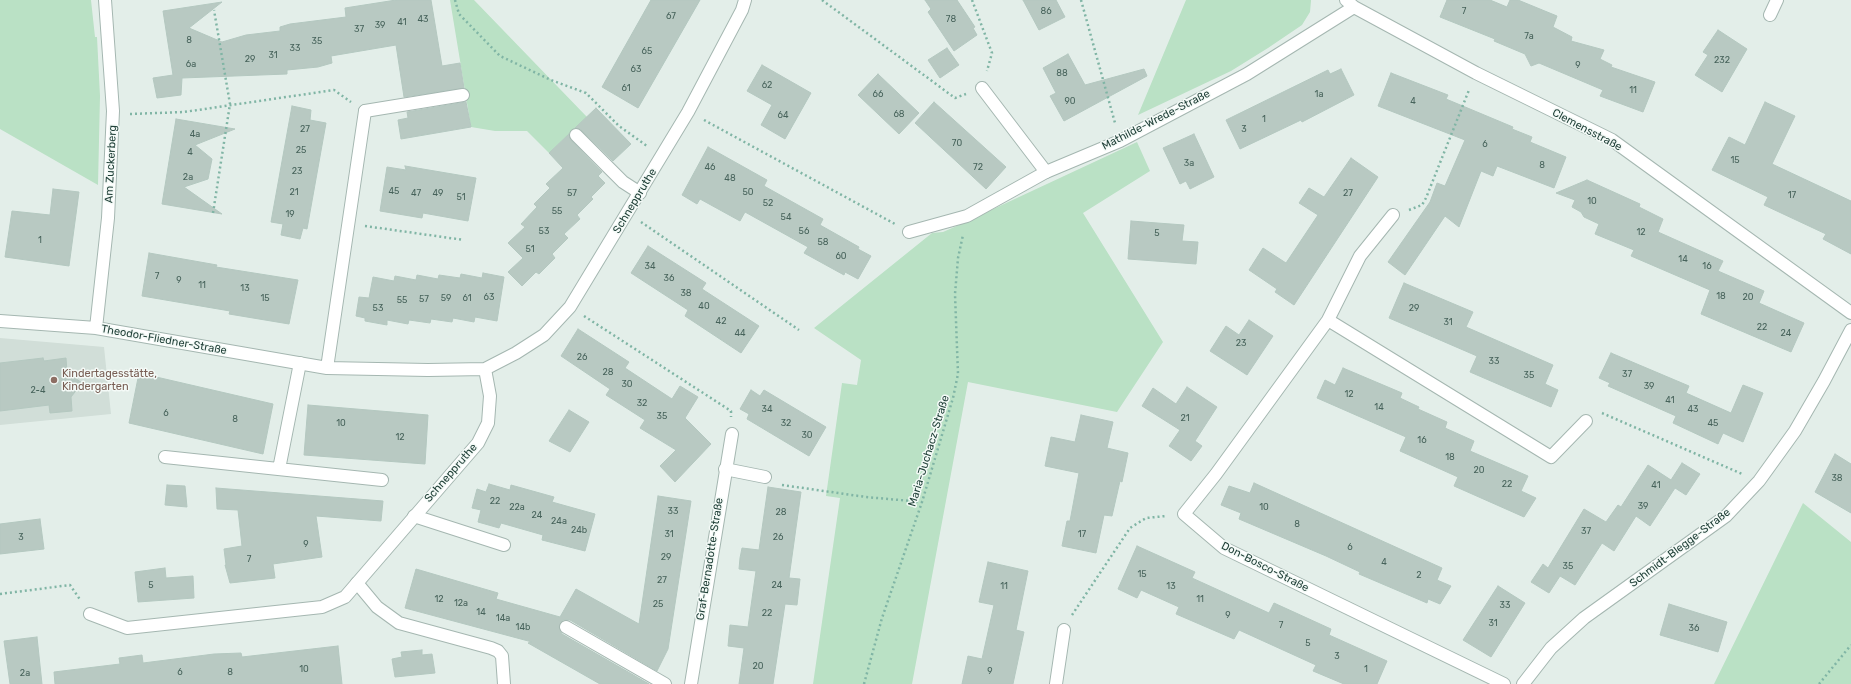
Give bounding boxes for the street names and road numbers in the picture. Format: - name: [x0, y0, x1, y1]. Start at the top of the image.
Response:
- street label: Mathilde-Wrede-Straße: [1100, 87, 1212, 153]
- street label: Clemensstraße: [1550, 106, 1624, 154]
- street label: Am Zuckerberg: [102, 125, 120, 203]
- street label: Schneppruthe: [610, 166, 660, 236]
- street label: Theodor-Fliedner-Straße: [100, 322, 228, 358]
- street label: Maria-Juchacz-Straße: [906, 394, 952, 508]
- street label: Schneppruthe: [422, 441, 480, 505]
- street label: Graf-Bernadotte-Straße: [694, 497, 726, 621]
- street label: Schmidt-Blegge-Straße: [1627, 506, 1733, 590]
- street label: Don-Bosco-Straße: [1219, 539, 1311, 595]

